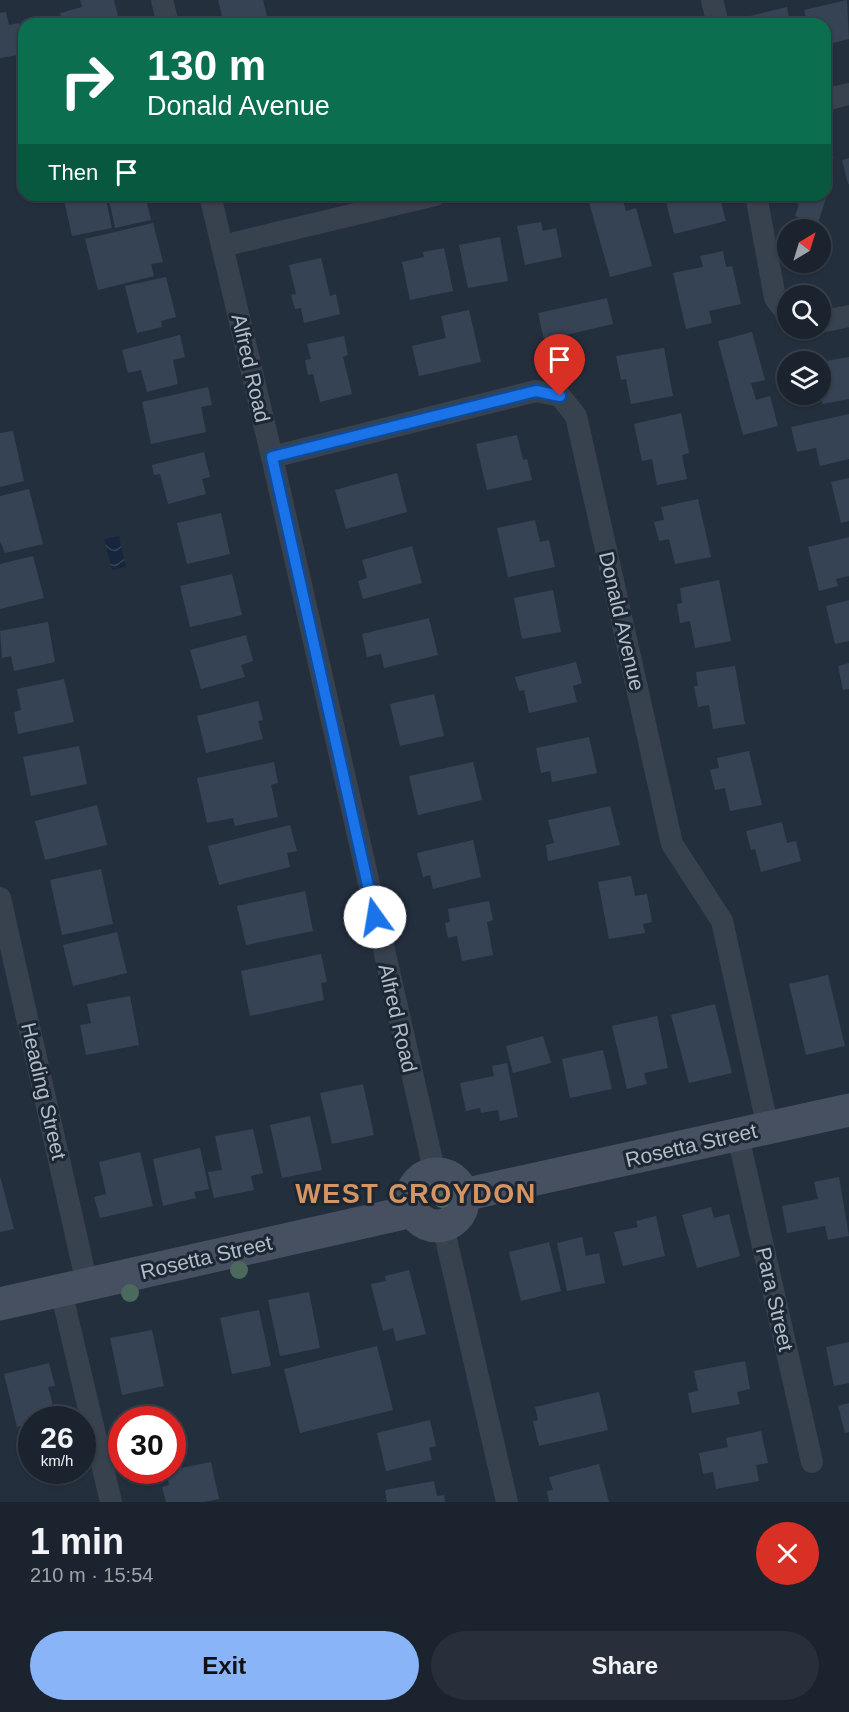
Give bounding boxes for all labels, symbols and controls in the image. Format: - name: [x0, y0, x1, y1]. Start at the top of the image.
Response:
- icon: right: [48, 42, 126, 120]
- text: 130 m: [147, 42, 266, 89]
- text: Donald Avenue: [147, 91, 330, 121]
- icon: arrive: [110, 156, 143, 189]
- text: Then: [48, 160, 98, 185]
- north arrow: [777, 219, 831, 273]
- map controls: [777, 219, 831, 405]
- button: search: [777, 285, 831, 339]
- street label: Alfred Road: [227, 311, 275, 425]
- pin: [534, 334, 585, 396]
- icon: arrive: [543, 343, 576, 376]
- button: layers: [777, 351, 831, 405]
- street label: Donald Avenue: [595, 549, 649, 693]
- position arrow: [343, 885, 407, 949]
- street label: Alfred Road: [374, 961, 422, 1075]
- street label: Heading Street: [17, 1020, 71, 1162]
- street label: Rosetta Street: [623, 1119, 759, 1171]
- district label: WEST CROYDON: [295, 1179, 537, 1209]
- street label: Rosetta Street: [138, 1231, 274, 1283]
- street label: Para Street: [752, 1245, 798, 1353]
- speed limit sign: 30: [108, 1406, 186, 1484]
- text: 26: [40, 1421, 74, 1454]
- text: km/h: [41, 1452, 73, 1469]
- text: 1 min: [30, 1521, 124, 1562]
- button: close: [756, 1522, 819, 1585]
- text: 210 m · 15:54: [30, 1564, 153, 1586]
- button: Exit: [30, 1631, 419, 1700]
- button: Share: [431, 1631, 819, 1700]

